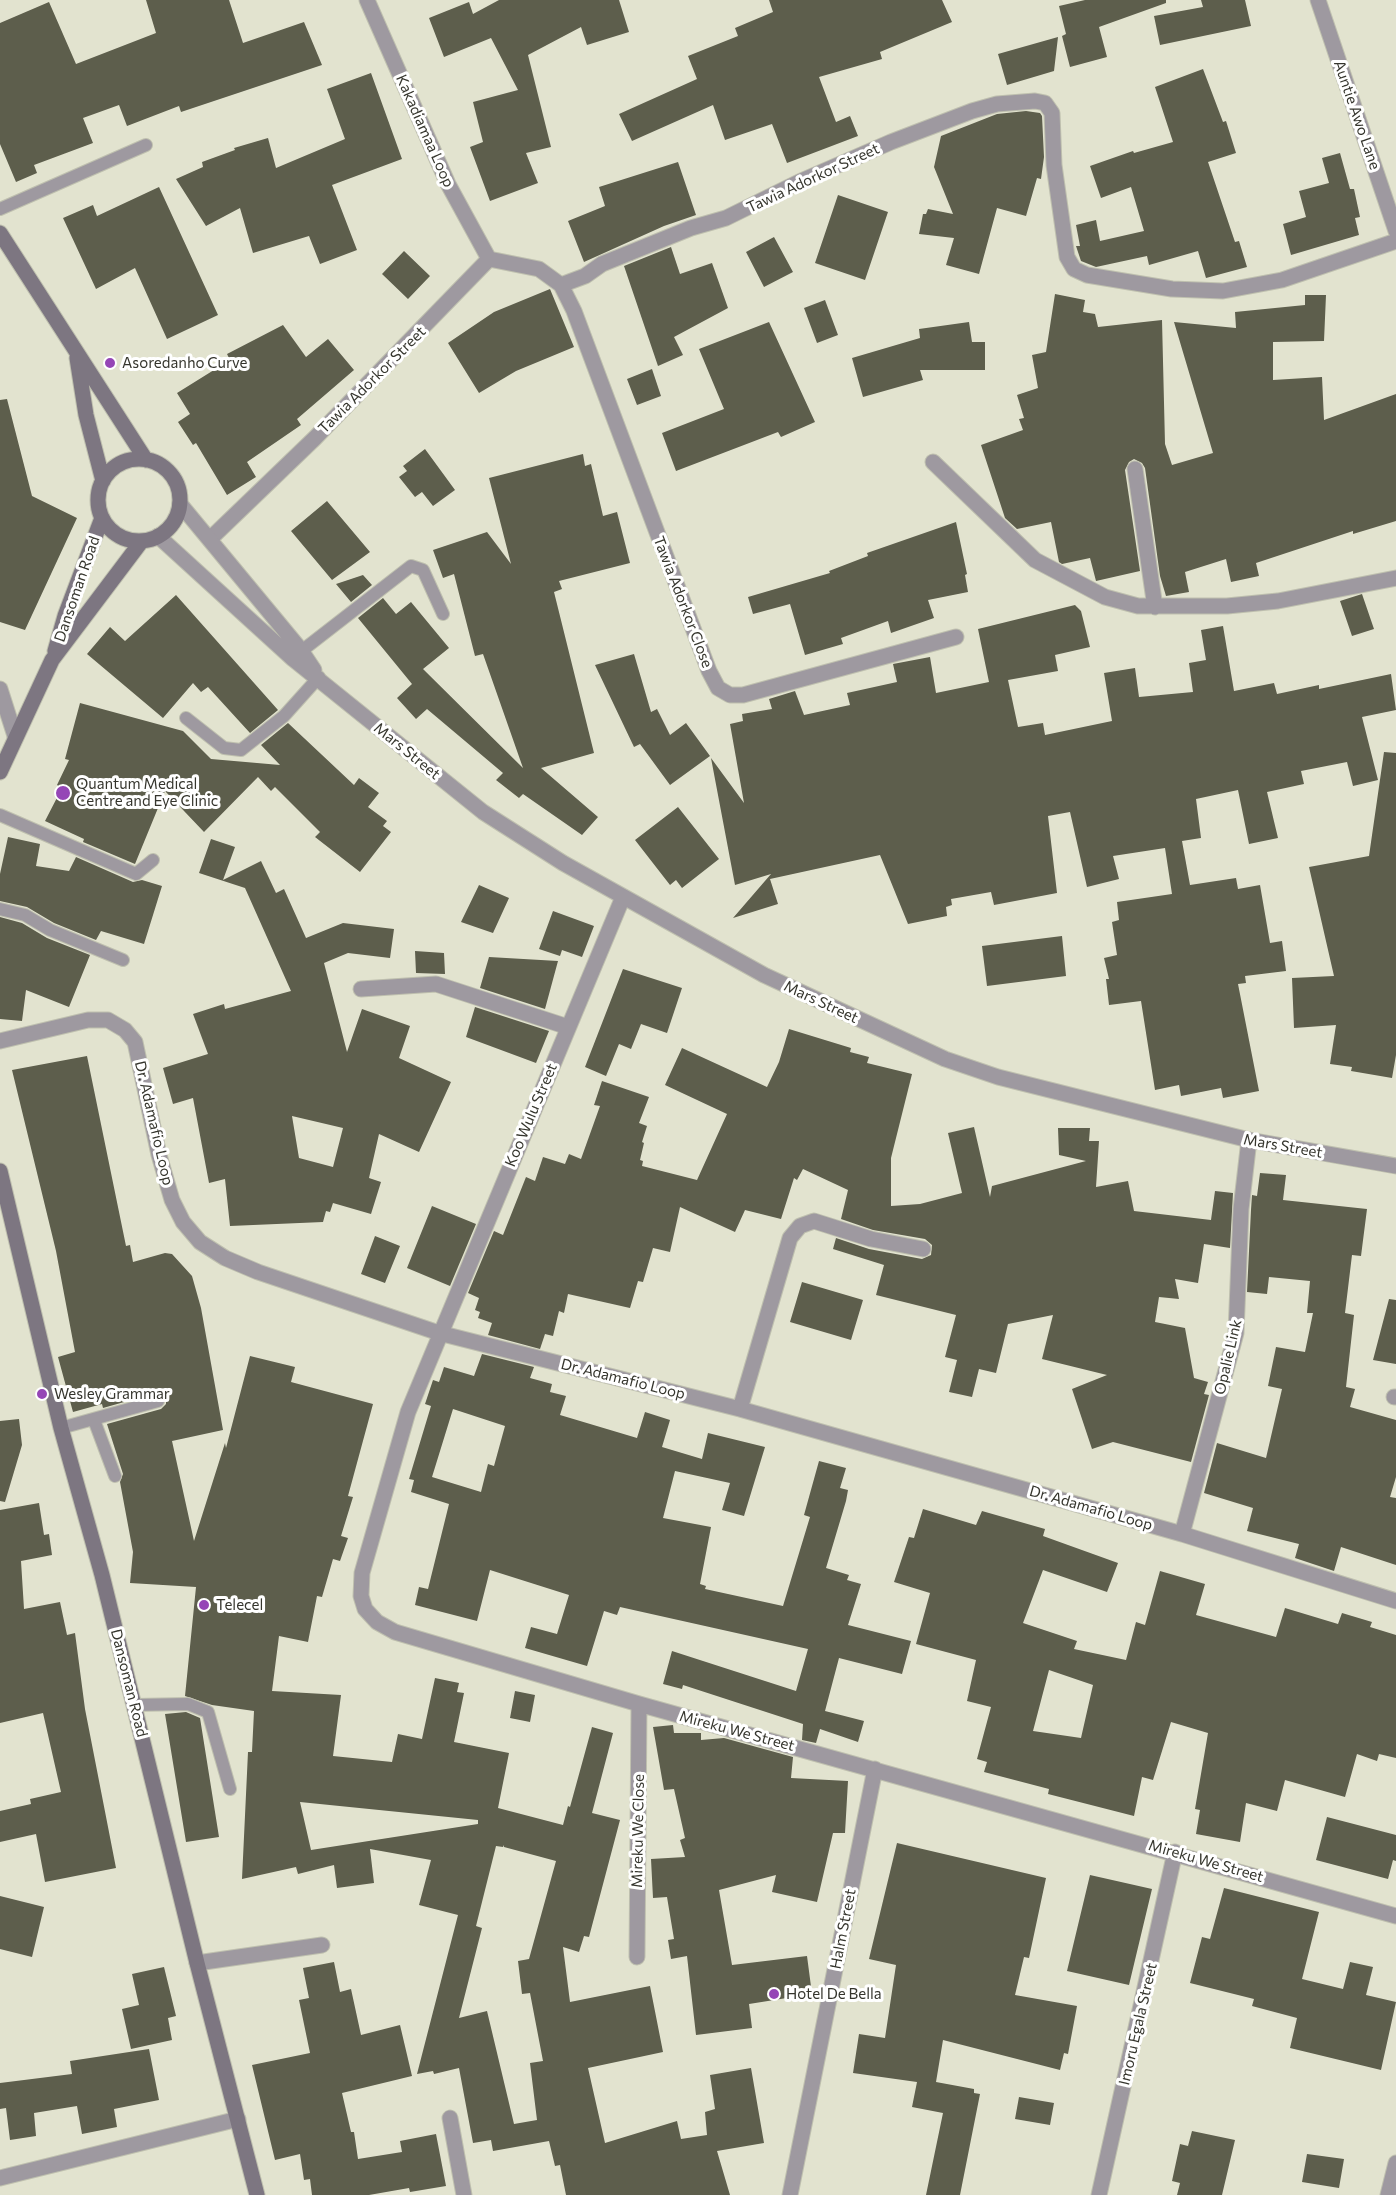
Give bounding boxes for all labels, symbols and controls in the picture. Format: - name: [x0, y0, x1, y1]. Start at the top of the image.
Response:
- street label: Auntie Awo Lane: [1330, 58, 1384, 172]
- street label: Kakadiamaa Loop: [392, 72, 458, 190]
- street label: Tawia Adorkor Street: [744, 139, 882, 217]
- street label: Tawia Adorkor Street: [315, 323, 429, 437]
- place label: Asoredanho Curve: [122, 354, 247, 372]
- marker: Asoredanho Curve: [103, 356, 117, 370]
- street label: Dansoman Road: [50, 534, 104, 644]
- street label: Tawia Adorkor Close: [650, 534, 716, 670]
- street label: Mars Street: [370, 719, 444, 783]
- place label: Quantum Medical Centre and Eye Clinic: [76, 775, 218, 810]
- marker: Quantum Medical Centre and Eye Clinic: [54, 784, 72, 802]
- street label: Mars Street: [781, 977, 861, 1027]
- street label: Dr. Adamafio Loop: [131, 1059, 177, 1187]
- street label: Koo Wulu Street: [501, 1061, 561, 1169]
- street label: Mars Street: [1242, 1130, 1324, 1162]
- street label: Opalie Link: [1211, 1318, 1245, 1396]
- street label: Dr. Adamafio Loop: [559, 1355, 687, 1403]
- place label: Wesley Grammar: [54, 1385, 170, 1403]
- marker: Wesley Grammar: [35, 1387, 49, 1401]
- street label: Dr. Adamafio Loop: [1027, 1482, 1155, 1534]
- place label: Telecel: [216, 1596, 263, 1614]
- marker: Telecel: [197, 1598, 211, 1612]
- street label: Dansoman Road: [107, 1627, 151, 1739]
- street label: Mireku We Street: [677, 1707, 797, 1755]
- street label: Mireku We Close: [628, 1774, 648, 1888]
- street label: Mireku We Street: [1146, 1836, 1266, 1886]
- street label: Halm Street: [826, 1887, 860, 1971]
- street label: Imoru Egala Street: [1115, 1961, 1161, 2087]
- place label: Hotel De Bella: [786, 1985, 882, 2003]
- marker: Hotel De Bella: [767, 1987, 781, 2001]

